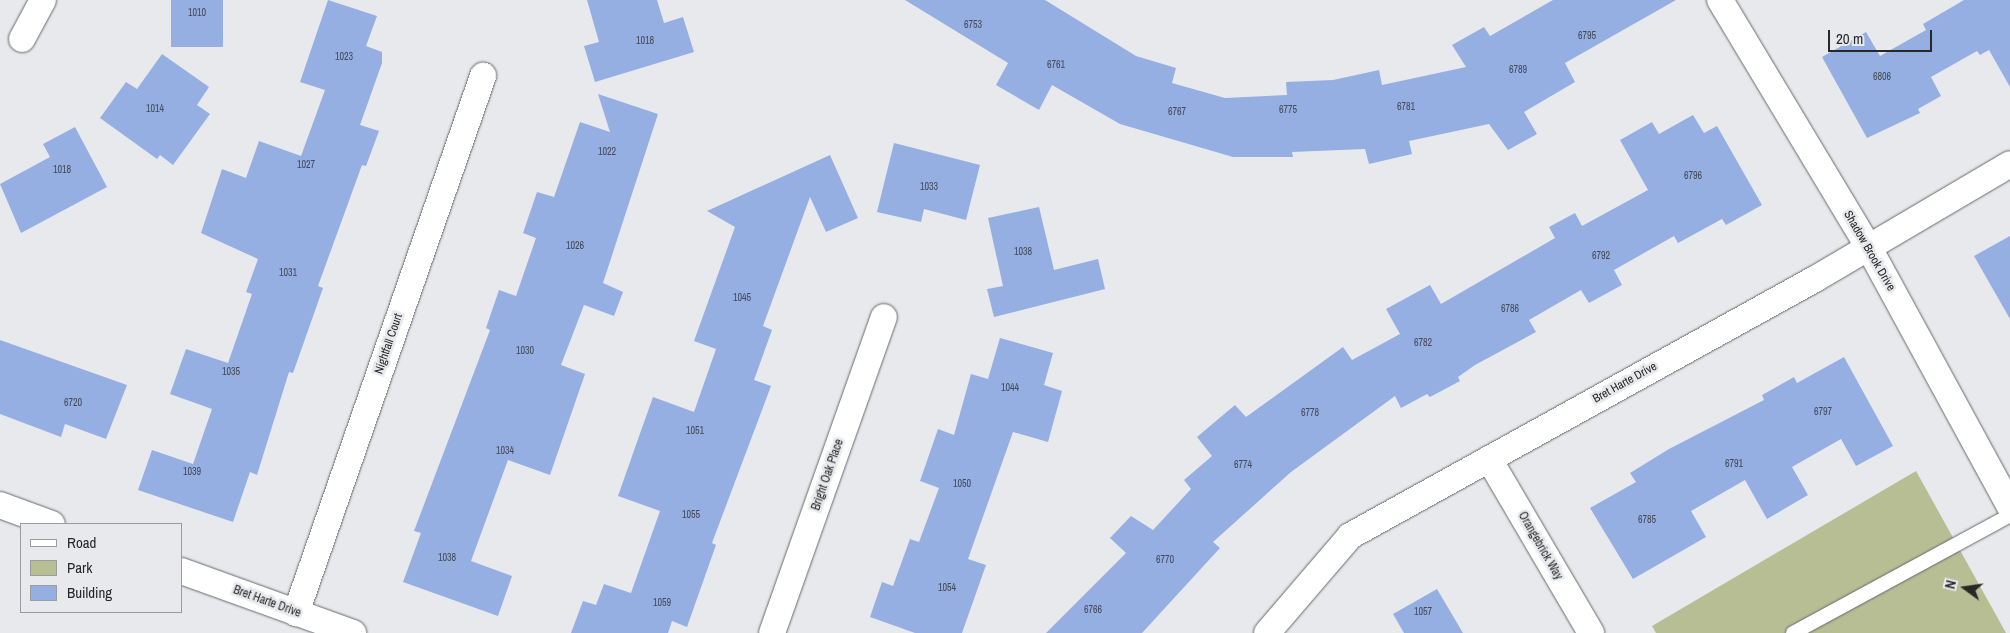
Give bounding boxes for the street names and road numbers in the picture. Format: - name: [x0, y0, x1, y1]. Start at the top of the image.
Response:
- street label: Shadow Brook Drive: [1840, 208, 1898, 294]
- street label: Nightfall Court: [372, 312, 406, 376]
- street label: Bret Harte Drive: [1590, 359, 1660, 407]
- street label: Bright Oak Place: [809, 437, 847, 513]
- street label: Orangebrick Way: [1515, 509, 1565, 583]
- street label: Bret Harte Drive: [231, 583, 303, 621]

